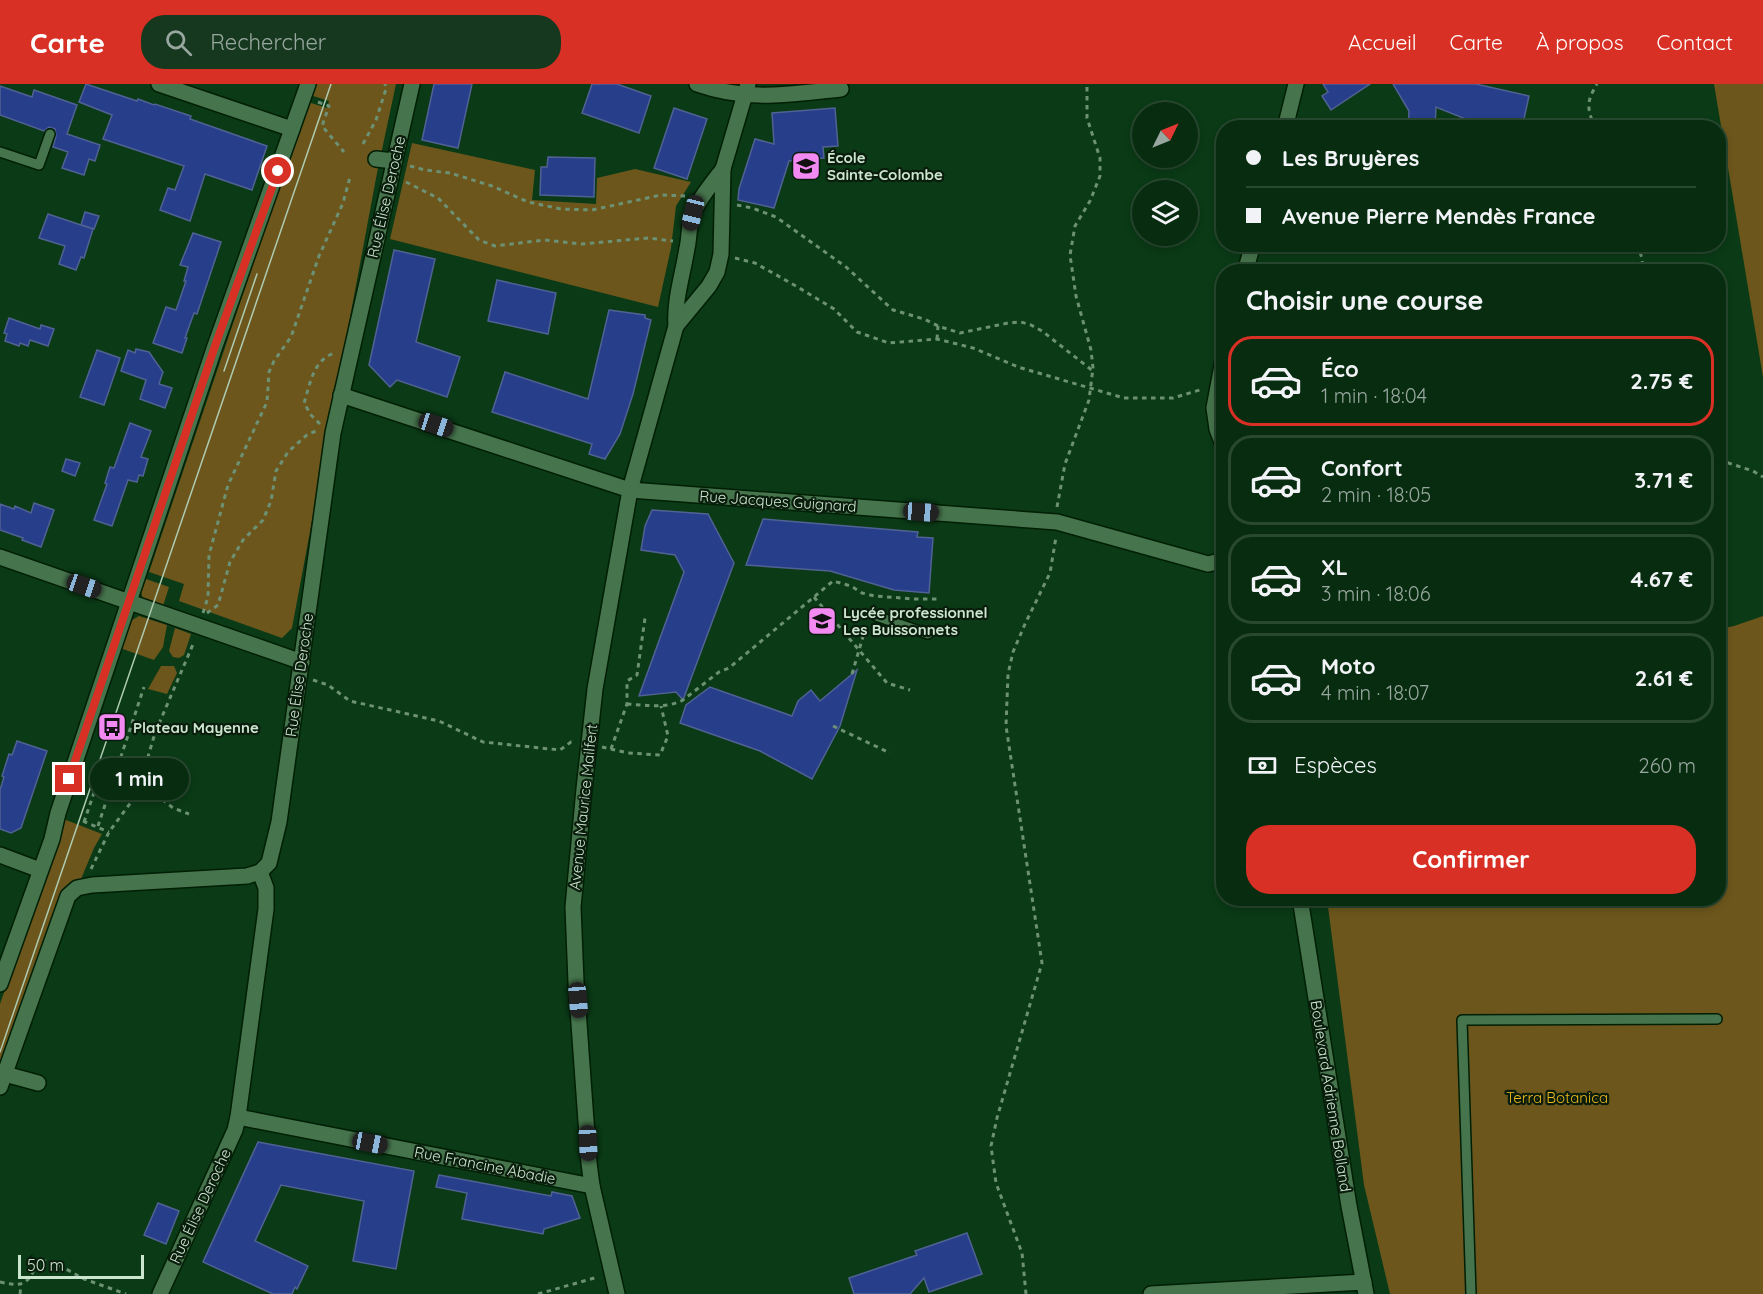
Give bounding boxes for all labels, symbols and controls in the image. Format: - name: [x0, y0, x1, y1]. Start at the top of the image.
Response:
- search box: [141, 15, 561, 69]
- text: Carte: [30, 25, 105, 60]
- icon: search: [162, 26, 195, 59]
- text: Rechercher: [210, 28, 326, 56]
- text: Accueil: [1348, 29, 1417, 55]
- text: Carte: [1450, 29, 1503, 55]
- text: À propos: [1536, 29, 1624, 55]
- text: Contact: [1657, 29, 1733, 55]
- north arrow: [1132, 102, 1198, 168]
- map controls: [1132, 102, 1198, 246]
- street label: Rue Élise Deroche: [363, 134, 409, 260]
- text: Les Bruyères: [1282, 144, 1419, 172]
- place label: École Sainte-Colombe: [827, 148, 943, 184]
- school or university icon: École Sainte-Colombe: [790, 150, 822, 182]
- route start: [264, 157, 291, 184]
- button: layers: [1132, 180, 1198, 246]
- car: [680, 193, 706, 233]
- text: Avenue Pierre Mendès France: [1282, 202, 1596, 230]
- text: Choisir une course: [1246, 283, 1483, 317]
- icon: car: [1249, 354, 1303, 408]
- text: Éco: [1321, 355, 1359, 383]
- text: 2.75 €: [1630, 367, 1693, 395]
- text: 1 min · 18:04: [1321, 383, 1427, 408]
- car: [416, 411, 456, 439]
- icon: car: [1249, 453, 1303, 507]
- text: Confort: [1321, 454, 1403, 482]
- text: 3.71 €: [1634, 466, 1693, 494]
- text: 2 min · 18:05: [1321, 482, 1431, 507]
- street label: Rue Jacques Guignard: [699, 486, 857, 516]
- car: [902, 502, 940, 522]
- icon: car: [1249, 552, 1303, 606]
- text: XL: [1321, 553, 1348, 581]
- text: 4.67 €: [1630, 565, 1693, 593]
- car: [64, 572, 104, 600]
- text: 3 min · 18:06: [1321, 581, 1430, 606]
- place label: Lycée professionnel Les Buissonnets: [843, 603, 988, 639]
- school or university icon: Lycée professionnel Les Buissonnets: [806, 605, 838, 637]
- street label: Rue Élise Deroche: [281, 612, 317, 738]
- icon: car: [1249, 651, 1303, 705]
- text: Moto: [1321, 652, 1375, 680]
- text: 2.61 €: [1635, 664, 1693, 692]
- text: 4 min · 18:07: [1321, 680, 1429, 705]
- bus stop icon: Plateau Mayenne: [96, 711, 128, 743]
- place label: Plateau Mayenne: [133, 718, 259, 737]
- street label: Avenue Maurice Mailfert: [565, 723, 601, 891]
- icon: cash: [1246, 749, 1279, 782]
- text: Espèces: [1294, 751, 1377, 779]
- text: 260 m: [1639, 753, 1696, 778]
- callout: 1 min: [90, 758, 189, 800]
- route end: [55, 765, 82, 792]
- text: 1 min: [115, 766, 164, 791]
- button: Confirmer: [1246, 825, 1696, 894]
- car: [567, 981, 589, 1019]
- street label: Boulevard Adrienne Bolland: [1306, 999, 1356, 1193]
- park label: Terra Botanica: [1506, 1088, 1608, 1107]
- car: [578, 1125, 598, 1161]
- car: [351, 1131, 389, 1155]
- street label: Rue Francine Abadie: [413, 1142, 557, 1188]
- street label: Rue Élise Deroche: [165, 1146, 235, 1266]
- scale bar: [18, 1252, 144, 1280]
- text: 50 m: [27, 1255, 64, 1275]

